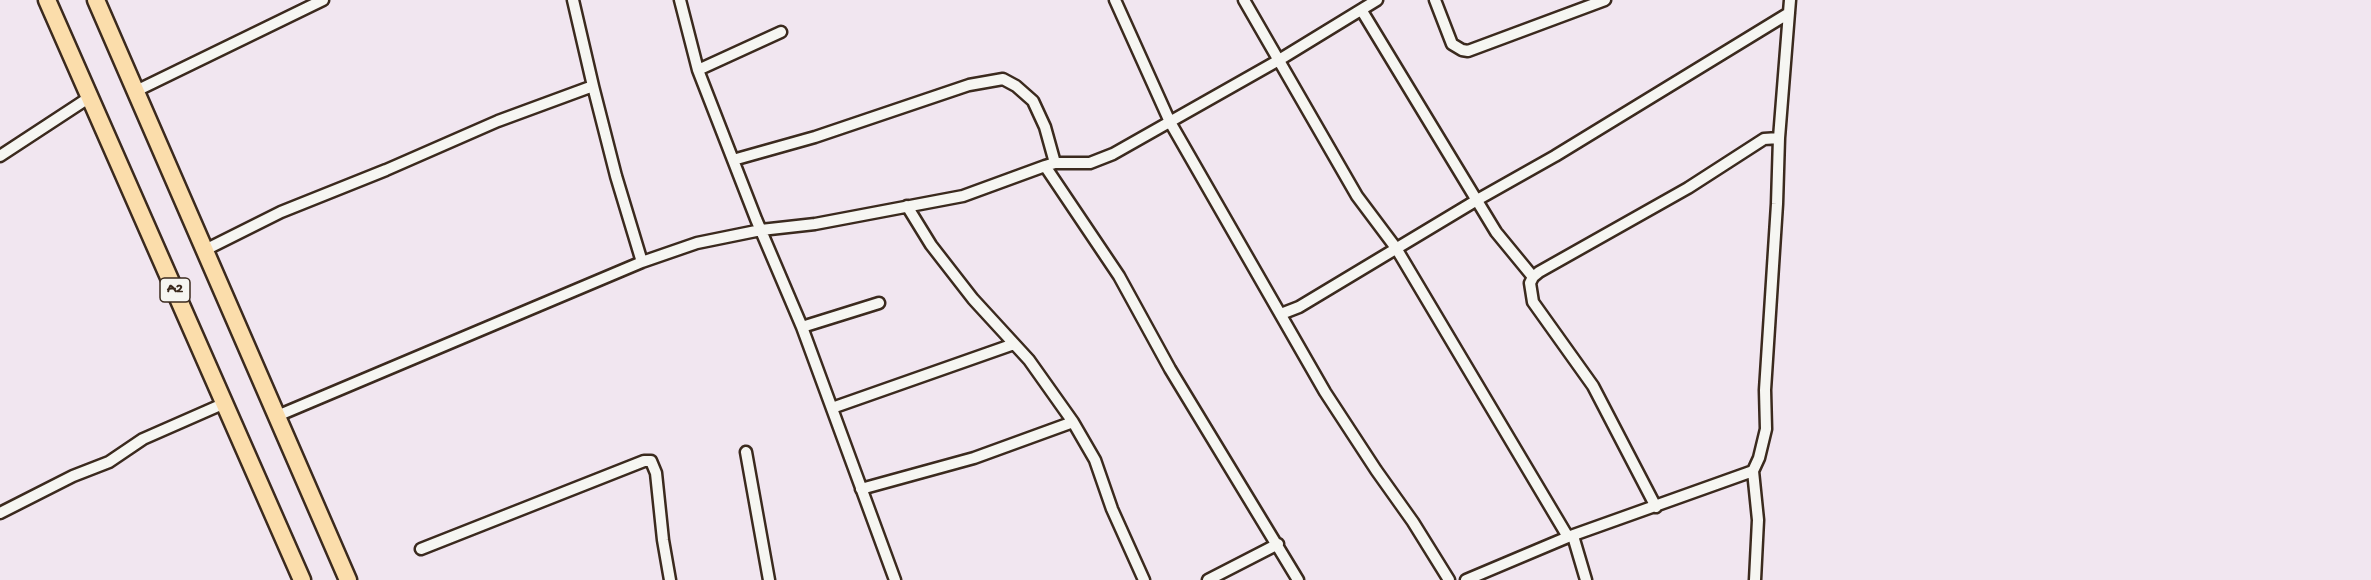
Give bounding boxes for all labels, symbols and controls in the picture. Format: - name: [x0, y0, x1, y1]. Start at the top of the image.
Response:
- road number: A2: [160, 278, 190, 302]

